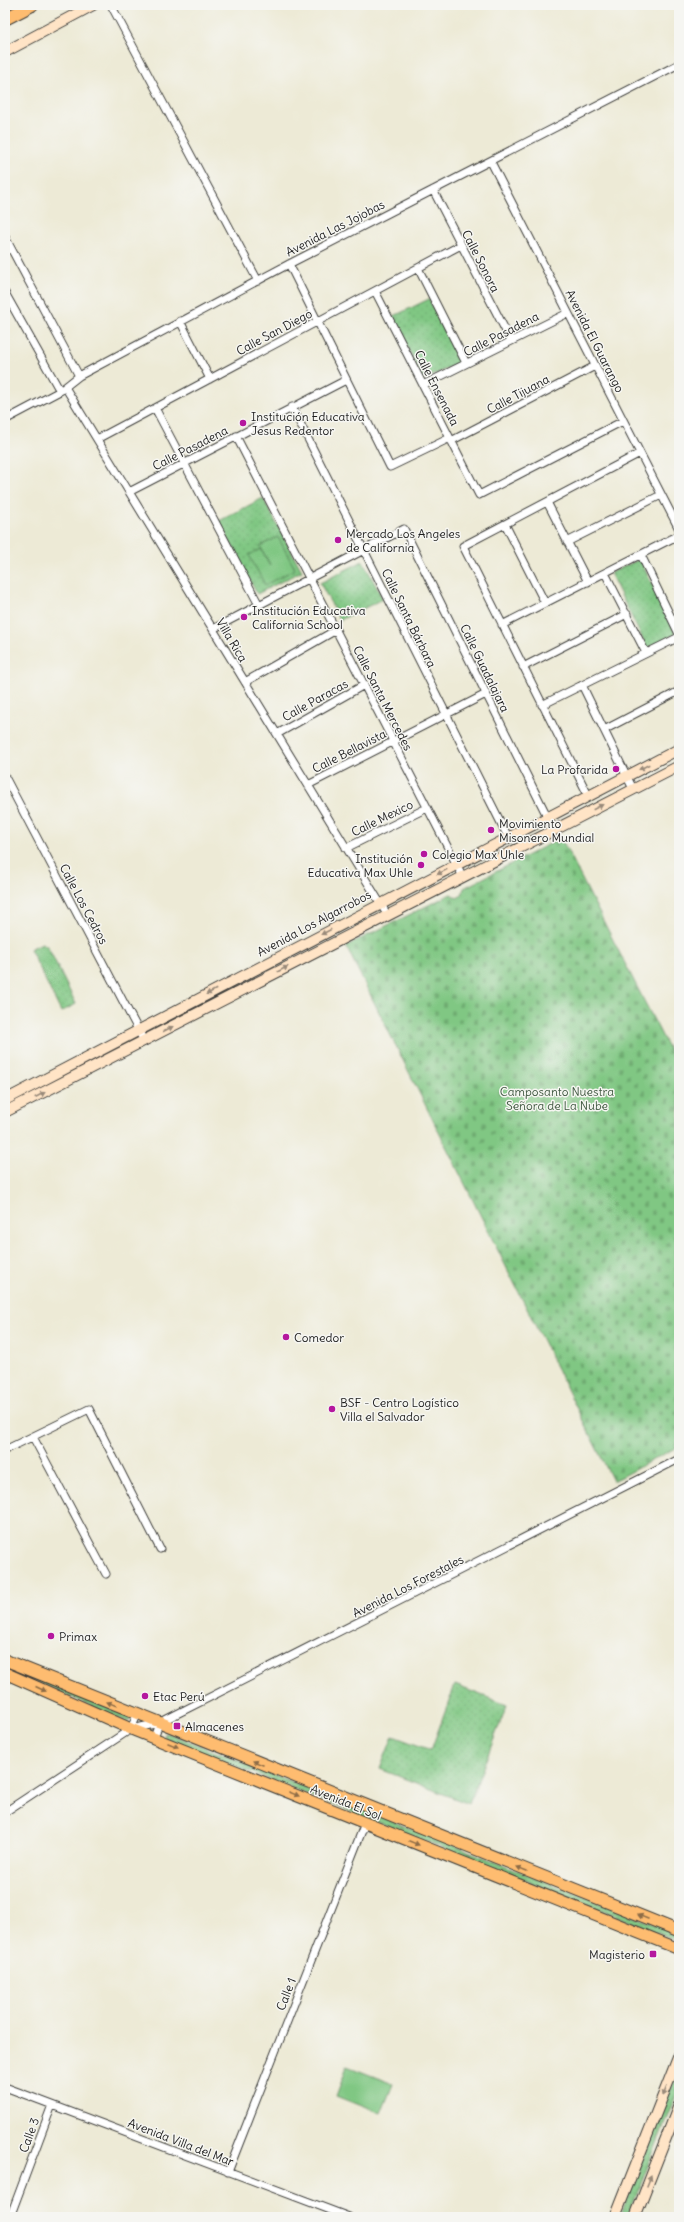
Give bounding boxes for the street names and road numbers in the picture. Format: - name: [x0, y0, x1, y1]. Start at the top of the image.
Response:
- street label: Avenida Las Jojobas: [283, 197, 387, 259]
- street label: Calle Sonora: [459, 227, 503, 295]
- street label: Avenida El Guarango: [563, 287, 628, 395]
- street label: Calle San Diego: [233, 306, 315, 358]
- street label: Calle Pasadena: [461, 308, 541, 359]
- street label: Calle Ensenada: [412, 348, 463, 428]
- street label: Calle Tijuana: [484, 371, 552, 417]
- street label: Calle Pasadena: [150, 422, 230, 473]
- street label: Calle Santa Bárbara: [379, 566, 440, 670]
- street label: Villa Rica: [213, 615, 251, 665]
- street label: Calle Guadalajara: [457, 621, 513, 715]
- street label: Calle Santa Mercedes: [350, 643, 416, 753]
- street label: Calle Paracas: [279, 676, 351, 724]
- street label: Calle Bellavista: [310, 726, 389, 776]
- street label: Calle Mexico: [349, 797, 416, 839]
- street label: Calle Los Cedros: [57, 861, 111, 947]
- street label: Avenida Los Algarrobos: [254, 887, 374, 959]
- street label: Avenida Los Forestales: [350, 1551, 466, 1621]
- street label: Avenida El Sol: [308, 1781, 384, 1823]
- street label: Calle 1: [273, 1975, 299, 2013]
- street label: Calle 3: [16, 2115, 42, 2155]
- street label: Avenida Villa del Mar: [126, 2115, 236, 2169]

